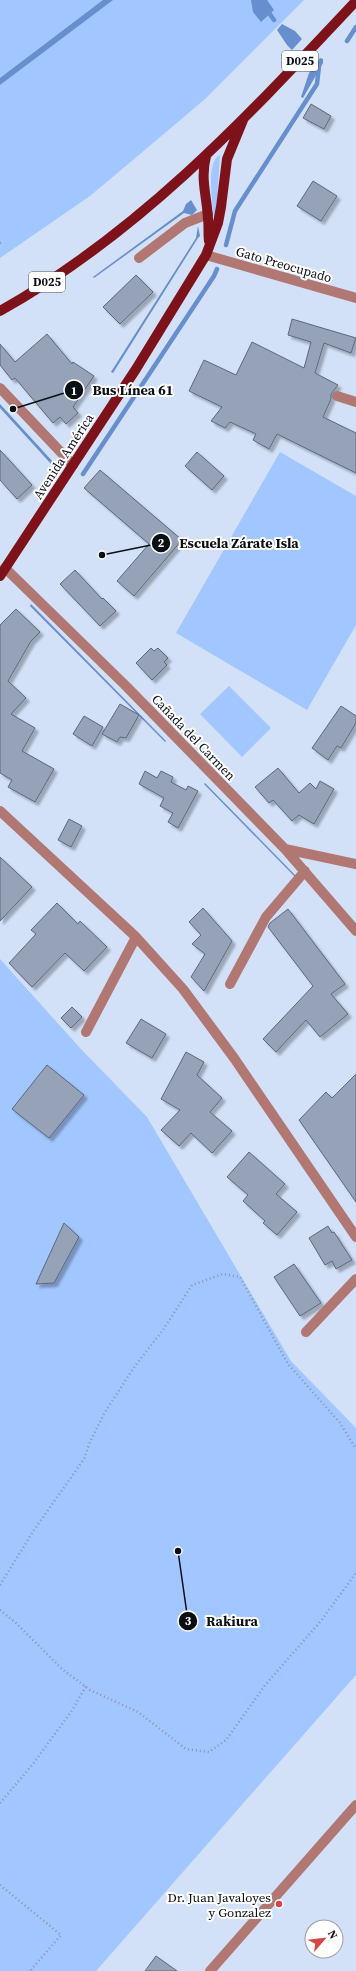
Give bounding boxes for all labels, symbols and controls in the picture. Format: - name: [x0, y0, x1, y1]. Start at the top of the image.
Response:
- road number: D025: [282, 51, 318, 71]
- street label: Gato Preocupado: [234, 243, 334, 286]
- road number: D025: [29, 272, 65, 292]
- callout: Bus Línea 61: [64, 377, 181, 403]
- text: Bus Línea 61: [93, 380, 173, 400]
- text: 1: [71, 383, 77, 399]
- street label: Avenida América: [29, 410, 98, 502]
- callout: Escuela Zárate Isla: [151, 530, 307, 556]
- text: Escuela Zárate Isla: [179, 533, 299, 553]
- text: 2: [158, 535, 165, 551]
- street label: Cañada del Carmen: [148, 691, 239, 784]
- callout: Rakiura: [178, 1608, 266, 1634]
- text: Rakiura: [206, 1611, 258, 1631]
- text: 3: [185, 1613, 192, 1629]
- place label: Dr. Juan Javaloyes y Gonzalez: [168, 1889, 271, 1921]
- marker: Dr. Juan Javaloyes y Gonzalez: [274, 1899, 284, 1909]
- north arrow: [304, 1919, 344, 1959]
- text: N: [324, 1927, 341, 1942]

